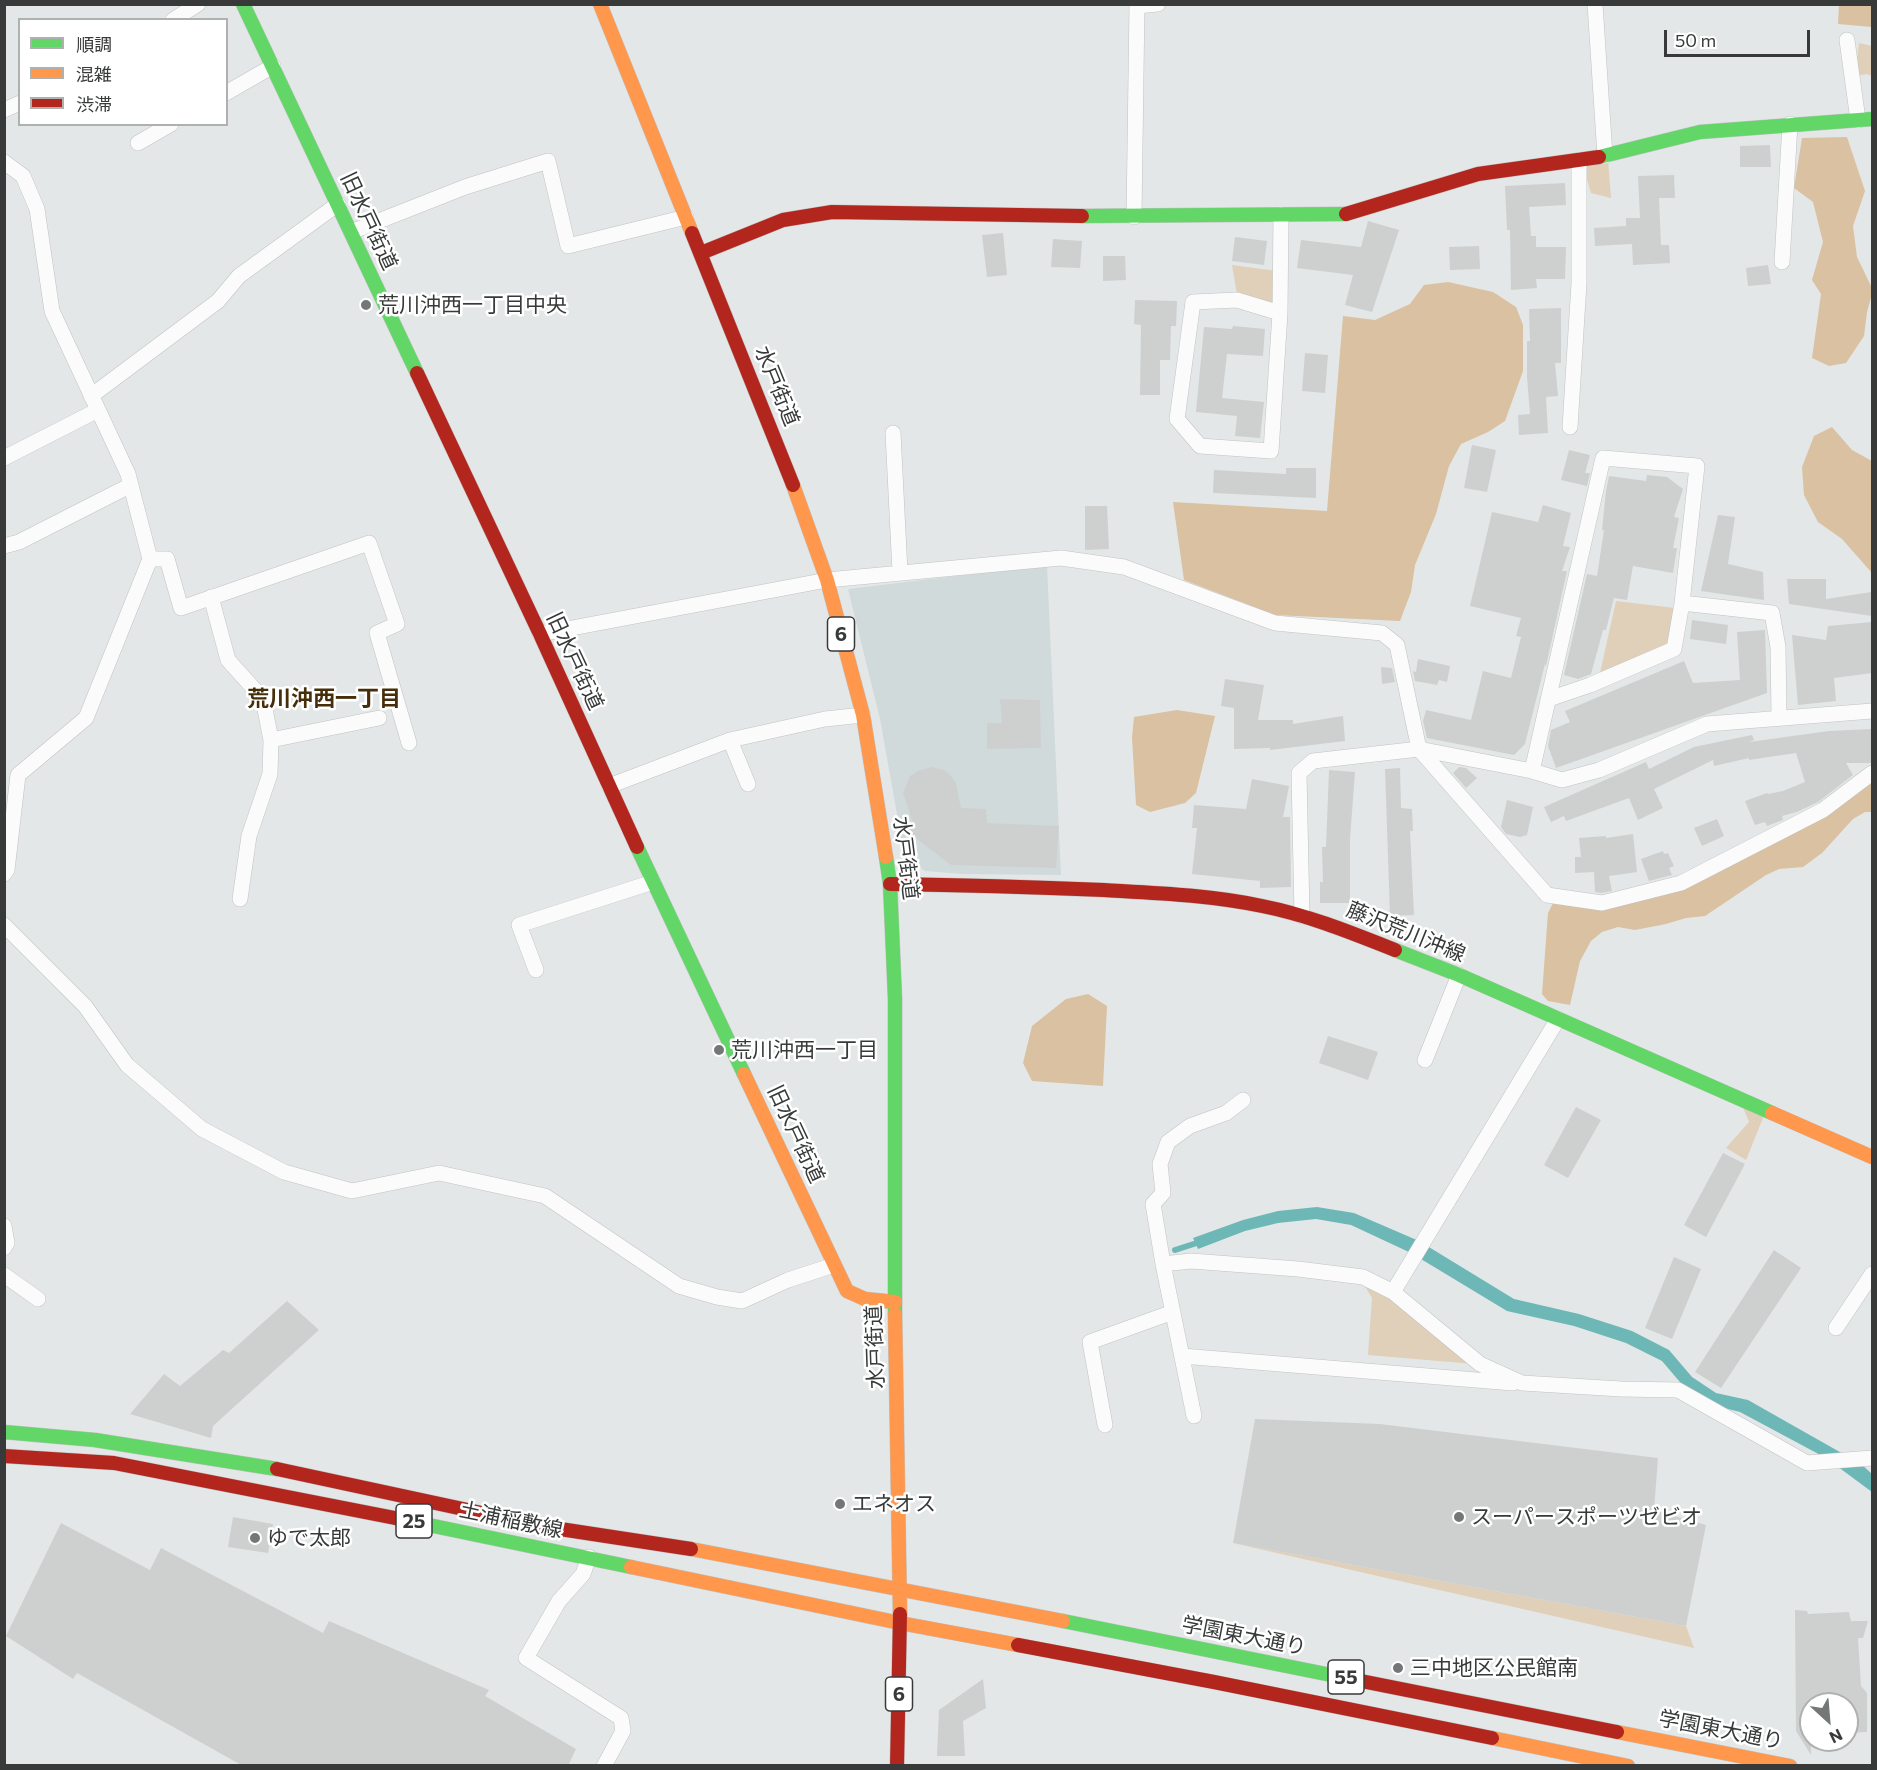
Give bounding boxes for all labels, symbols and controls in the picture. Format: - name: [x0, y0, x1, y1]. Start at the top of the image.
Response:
- legend: [18, 18, 228, 126]
- scale bar: [1667, 18, 1812, 56]
- text: 50 m: [1675, 29, 1716, 51]
- text: 順調: [76, 33, 112, 55]
- text: 混雑: [76, 63, 112, 85]
- text: 渋滞: [76, 93, 112, 115]
- street label: 旧水戸街道: [335, 168, 403, 274]
- place label: 荒川沖西一丁目中央: [378, 292, 567, 318]
- marker: 荒川沖西一丁目中央: [359, 298, 373, 312]
- street label: 水戸街道: [750, 342, 804, 430]
- street label: 旧水戸街道: [541, 608, 609, 714]
- road number: 6: [828, 617, 854, 651]
- district label: 荒川沖西一丁目: [247, 686, 401, 712]
- street label: 水戸街道: [888, 815, 924, 901]
- street label: 藤沢荒川沖線: [1343, 897, 1469, 967]
- place label: 荒川沖西一丁目: [731, 1037, 878, 1063]
- marker: 荒川沖西一丁目: [712, 1043, 726, 1057]
- street label: 旧水戸街道: [762, 1081, 830, 1187]
- street label: 水戸街道: [861, 1305, 889, 1389]
- place label: エネオス: [852, 1491, 936, 1517]
- street label: 土浦稲敷線: [457, 1497, 565, 1543]
- marker: エネオス: [833, 1497, 847, 1511]
- road number: 25: [396, 1504, 432, 1538]
- place label: スーパースポーツゼビオ: [1471, 1504, 1702, 1530]
- marker: スーパースポーツゼビオ: [1452, 1510, 1466, 1524]
- place label: ゆで太郎: [267, 1525, 351, 1551]
- marker: ゆで太郎: [248, 1531, 262, 1545]
- street label: 学園東大通り: [1180, 1612, 1308, 1660]
- place label: 三中地区公民館南: [1410, 1655, 1578, 1681]
- road number: 55: [1328, 1660, 1364, 1694]
- marker: 三中地区公民館南: [1391, 1661, 1405, 1675]
- road number: 6: [886, 1677, 912, 1711]
- north arrow: [1799, 1692, 1859, 1752]
- street label: 学園東大通り: [1657, 1706, 1785, 1754]
- text: N: [1827, 1726, 1846, 1748]

